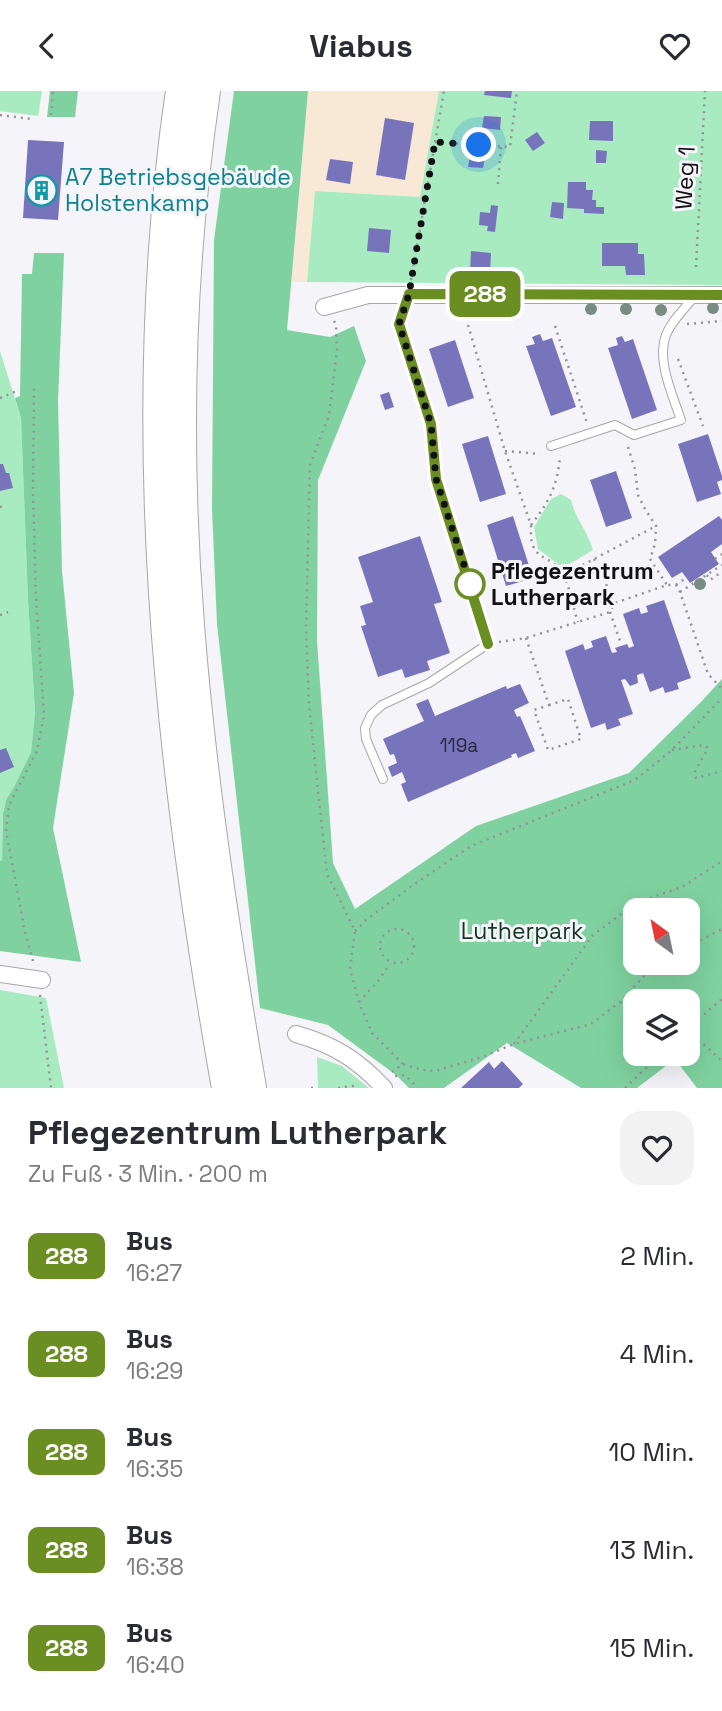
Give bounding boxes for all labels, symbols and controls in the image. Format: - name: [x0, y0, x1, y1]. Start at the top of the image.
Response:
- text: Viabus: [309, 26, 413, 66]
- icon: back: [28, 27, 66, 65]
- icon: heart: [656, 27, 694, 65]
- your location: [461, 127, 496, 162]
- street label: Weg 1: [668, 145, 702, 211]
- place label: A7 Betriebsgebäude Holstenkamp: [65, 162, 291, 218]
- building icon: A7 Betriebsgebäude Holstenkamp: [25, 173, 59, 207]
- line badge: 288: [445, 271, 525, 317]
- text: 288: [463, 278, 507, 309]
- place label: Pflegezentrum Lutherpark: [491, 556, 654, 612]
- marker: Pflegezentrum Lutherpark: [455, 569, 485, 599]
- house number: 119a: [440, 733, 478, 758]
- north arrow: [623, 898, 700, 975]
- map controls: [623, 898, 700, 1066]
- park label: Lutherpark: [461, 916, 583, 946]
- button: layers: [623, 989, 700, 1066]
- button: heart: [620, 1111, 694, 1185]
- text: Pflegezentrum Lutherpark: [28, 1112, 447, 1154]
- text: Zu Fuß · 3 Min. · 200 m: [28, 1159, 268, 1189]
- text: Bus: [126, 1224, 173, 1258]
- text: 2 Min.: [620, 1239, 694, 1273]
- text: 288: [45, 1240, 88, 1271]
- text: 16:27: [126, 1258, 182, 1288]
- text: Bus: [126, 1322, 173, 1356]
- text: 4 Min.: [620, 1337, 694, 1371]
- text: 288: [45, 1338, 88, 1369]
- text: 16:29: [126, 1356, 183, 1386]
- text: Bus: [126, 1420, 173, 1454]
- text: 10 Min.: [608, 1435, 694, 1469]
- text: 288: [45, 1436, 88, 1467]
- text: 16:35: [126, 1454, 183, 1484]
- text: Bus: [126, 1518, 173, 1552]
- text: 13 Min.: [609, 1533, 694, 1567]
- text: 288: [45, 1534, 88, 1565]
- text: 16:38: [126, 1552, 184, 1582]
- text: Bus: [126, 1616, 173, 1650]
- text: 15 Min.: [609, 1631, 694, 1665]
- text: 288: [45, 1632, 88, 1663]
- text: 16:40: [126, 1650, 185, 1680]

